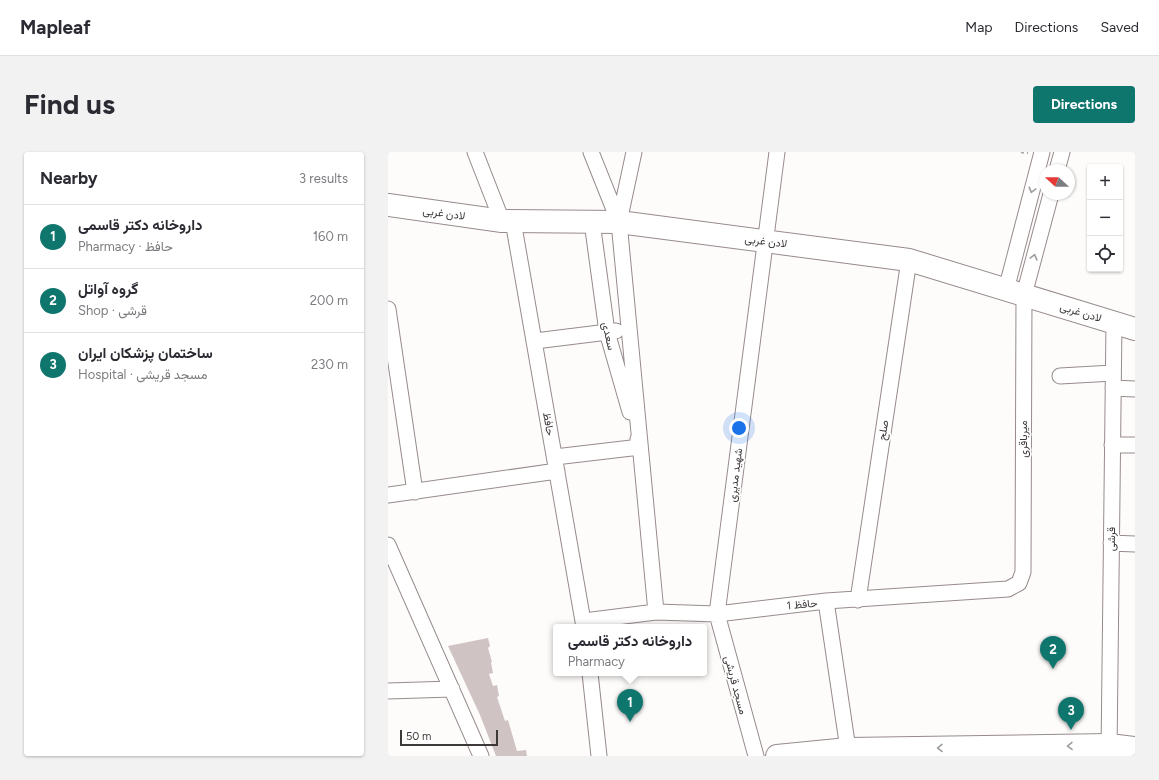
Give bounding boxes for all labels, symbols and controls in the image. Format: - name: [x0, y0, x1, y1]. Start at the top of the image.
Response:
- text: Mapleaf: [20, 16, 91, 39]
- text: Map: [965, 19, 993, 36]
- text: Directions: [1015, 19, 1078, 36]
- text: Saved: [1100, 19, 1139, 36]
- button: Directions: [1033, 86, 1135, 123]
- text: Find us: [24, 87, 115, 121]
- north arrow: [1039, 164, 1075, 200]
- map controls: [1087, 164, 1123, 272]
- button: +: [1087, 164, 1123, 200]
- text: Nearby: [40, 168, 98, 188]
- text: 3 results: [299, 171, 348, 186]
- one-way arrow: [1029, 187, 1037, 193]
- button: −: [1087, 200, 1123, 236]
- street label: لادن غربی: [422, 204, 466, 223]
- text: داروخانه دکتر قاسمی: [78, 216, 203, 234]
- text: 1: [50, 229, 56, 244]
- text: 160 m: [313, 229, 348, 244]
- street label: لادن غربی: [744, 232, 788, 251]
- button: locate: [1087, 236, 1123, 272]
- text: Pharmacy · حافظ: [78, 239, 173, 254]
- one-way arrow: [1029, 254, 1038, 261]
- text: گروه آواتل: [78, 280, 138, 298]
- text: 2: [49, 293, 57, 308]
- text: 200 m: [310, 293, 348, 308]
- street label: لادن غربی: [1058, 300, 1103, 325]
- text: Shop · قرشی: [78, 303, 147, 318]
- street label: سعدی: [599, 321, 618, 352]
- text: ساختمان پزشکان ایران: [78, 344, 213, 362]
- text: 3: [49, 357, 57, 372]
- text: 230 m: [311, 357, 348, 372]
- text: Hospital · مسجد قریشی: [78, 367, 207, 382]
- street label: حافظ: [540, 411, 557, 437]
- your location: [729, 418, 749, 438]
- street label: صلح: [875, 419, 892, 441]
- street label: میرباقری: [1017, 420, 1030, 458]
- street label: شهید مدیری: [726, 447, 745, 503]
- street label: قرشی: [1105, 527, 1118, 551]
- street label: حافظ 1: [786, 596, 818, 613]
- popup: [553, 624, 707, 676]
- text: داروخانه دکتر قاسمی: [568, 632, 692, 650]
- pin: 2: [1040, 636, 1066, 669]
- text: Pharmacy: [568, 654, 625, 669]
- street label: مسجد قریشی: [721, 654, 750, 716]
- pin: 1: [617, 689, 643, 722]
- pin: 3: [1058, 697, 1084, 730]
- scale bar: [400, 728, 498, 747]
- text: 50 m: [406, 730, 431, 743]
- one-way arrow: [1067, 742, 1073, 750]
- one-way arrow: [937, 744, 943, 752]

